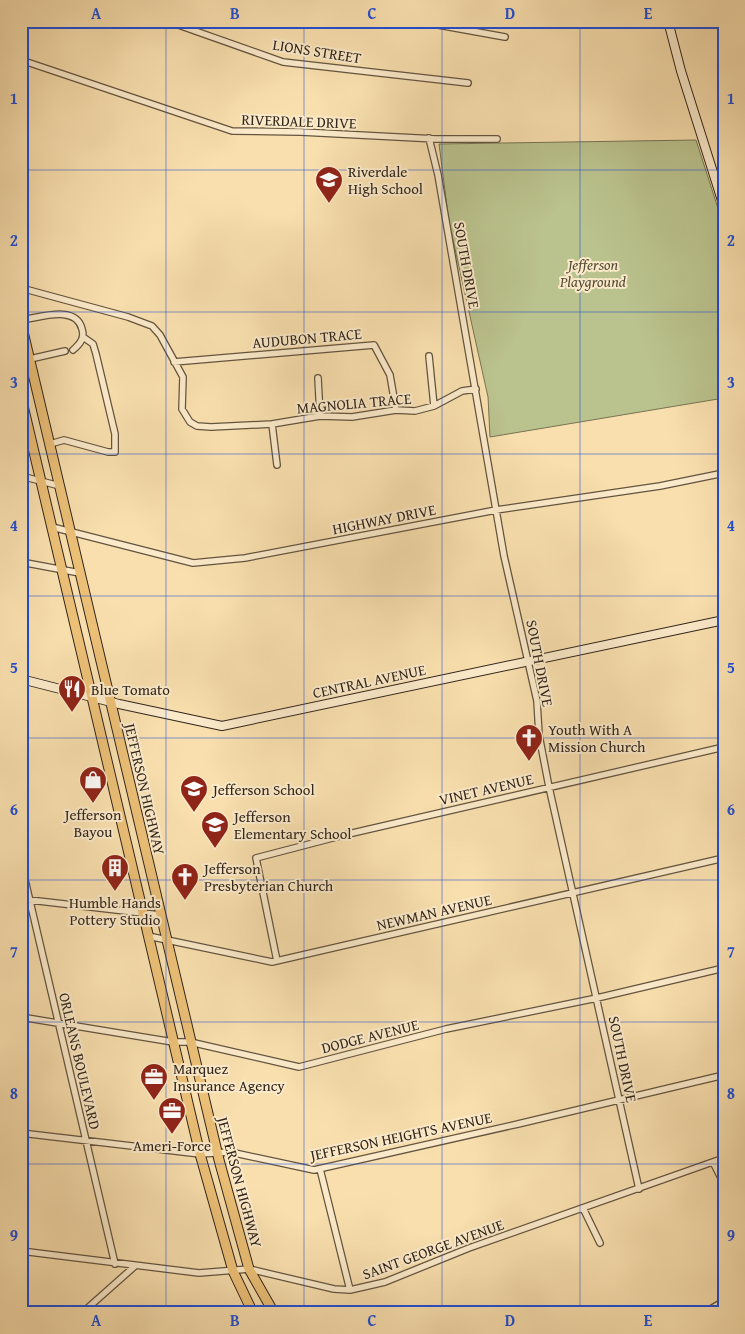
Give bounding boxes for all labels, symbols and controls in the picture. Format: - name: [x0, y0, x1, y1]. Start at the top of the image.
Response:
- text: A: [91, 1, 102, 25]
- text: B: [230, 1, 240, 25]
- text: C: [367, 1, 377, 25]
- text: D: [505, 1, 515, 25]
- text: E: [644, 1, 653, 25]
- street label: LIONS STREET: [271, 34, 363, 68]
- text: 1: [10, 86, 18, 110]
- text: 1: [727, 86, 735, 110]
- street label: RIVERDALE DRIVE: [241, 108, 357, 134]
- place label: Riverdale High School: [348, 161, 423, 199]
- school or university icon: Riverdale High School: [314, 165, 344, 204]
- street label: SOUTH DRIVE: [449, 220, 485, 310]
- text: 2: [10, 228, 18, 252]
- text: 2: [727, 228, 735, 252]
- park label: Jefferson Playground: [559, 254, 626, 292]
- street label: AUDUBON TRACE: [251, 323, 363, 353]
- text: 3: [10, 370, 18, 394]
- text: 3: [727, 370, 735, 394]
- street label: MAGNOLIA TRACE: [296, 387, 413, 418]
- street label: HIGHWAY DRIVE: [331, 499, 438, 539]
- text: 4: [10, 513, 18, 537]
- text: 4: [727, 513, 735, 537]
- street label: SOUTH DRIVE: [521, 618, 559, 708]
- text: 5: [10, 655, 18, 679]
- text: 5: [727, 655, 735, 679]
- street label: CENTRAL AVENUE: [311, 659, 428, 703]
- restaurant icon: Blue Tomato: [57, 674, 87, 713]
- place label: Blue Tomato: [91, 679, 170, 700]
- street label: JEFFERSON HIGHWAY: [119, 719, 170, 857]
- place label: Youth With A Mission Church: [548, 719, 646, 757]
- church icon: Youth With A Mission Church: [514, 723, 544, 762]
- shop icon: Jefferson Bayou: [78, 765, 108, 804]
- street label: VINET AVENUE: [437, 768, 536, 810]
- school or university icon: Jefferson School: [179, 774, 209, 813]
- place label: Jefferson School: [211, 779, 315, 800]
- text: 6: [10, 797, 18, 821]
- text: 6: [727, 797, 735, 821]
- place label: Jefferson Bayou: [63, 804, 122, 842]
- place label: Jefferson Elementary School: [232, 806, 352, 844]
- school or university icon: Jefferson Elementary School: [200, 810, 230, 849]
- building icon: Humble Hands Pottery Studio: [100, 853, 130, 892]
- place label: Jefferson Presbyterian Church: [202, 858, 334, 896]
- church icon: Jefferson Presbyterian Church: [170, 862, 200, 901]
- street label: NEWMAN AVENUE: [375, 888, 494, 935]
- place label: Humble Hands Pottery Studio: [69, 892, 161, 930]
- text: 7: [10, 939, 18, 963]
- text: 7: [727, 939, 735, 963]
- street label: ORLEANS BOULEVARD: [54, 991, 106, 1131]
- street label: DODGE AVENUE: [319, 1014, 421, 1058]
- street label: SOUTH DRIVE: [604, 1014, 642, 1104]
- place label: Marquez Insurance Agency: [173, 1058, 285, 1096]
- office icon: Marquez Insurance Agency: [139, 1062, 169, 1101]
- text: 8: [10, 1081, 18, 1105]
- text: 8: [727, 1081, 735, 1105]
- office icon: Ameri-Force: [157, 1096, 187, 1135]
- street label: JEFFERSON HEIGHTS AVENUE: [306, 1106, 494, 1166]
- street label: JEFFERSON HIGHWAY: [212, 1112, 268, 1250]
- place label: Ameri-Force: [133, 1135, 211, 1156]
- street label: SAINT GEORGE AVENUE: [359, 1214, 507, 1284]
- text: 9: [10, 1223, 18, 1247]
- text: 9: [727, 1223, 735, 1247]
- text: A: [91, 1308, 102, 1332]
- text: B: [230, 1308, 240, 1332]
- text: C: [367, 1308, 377, 1332]
- text: D: [505, 1308, 515, 1332]
- text: E: [644, 1308, 653, 1332]

